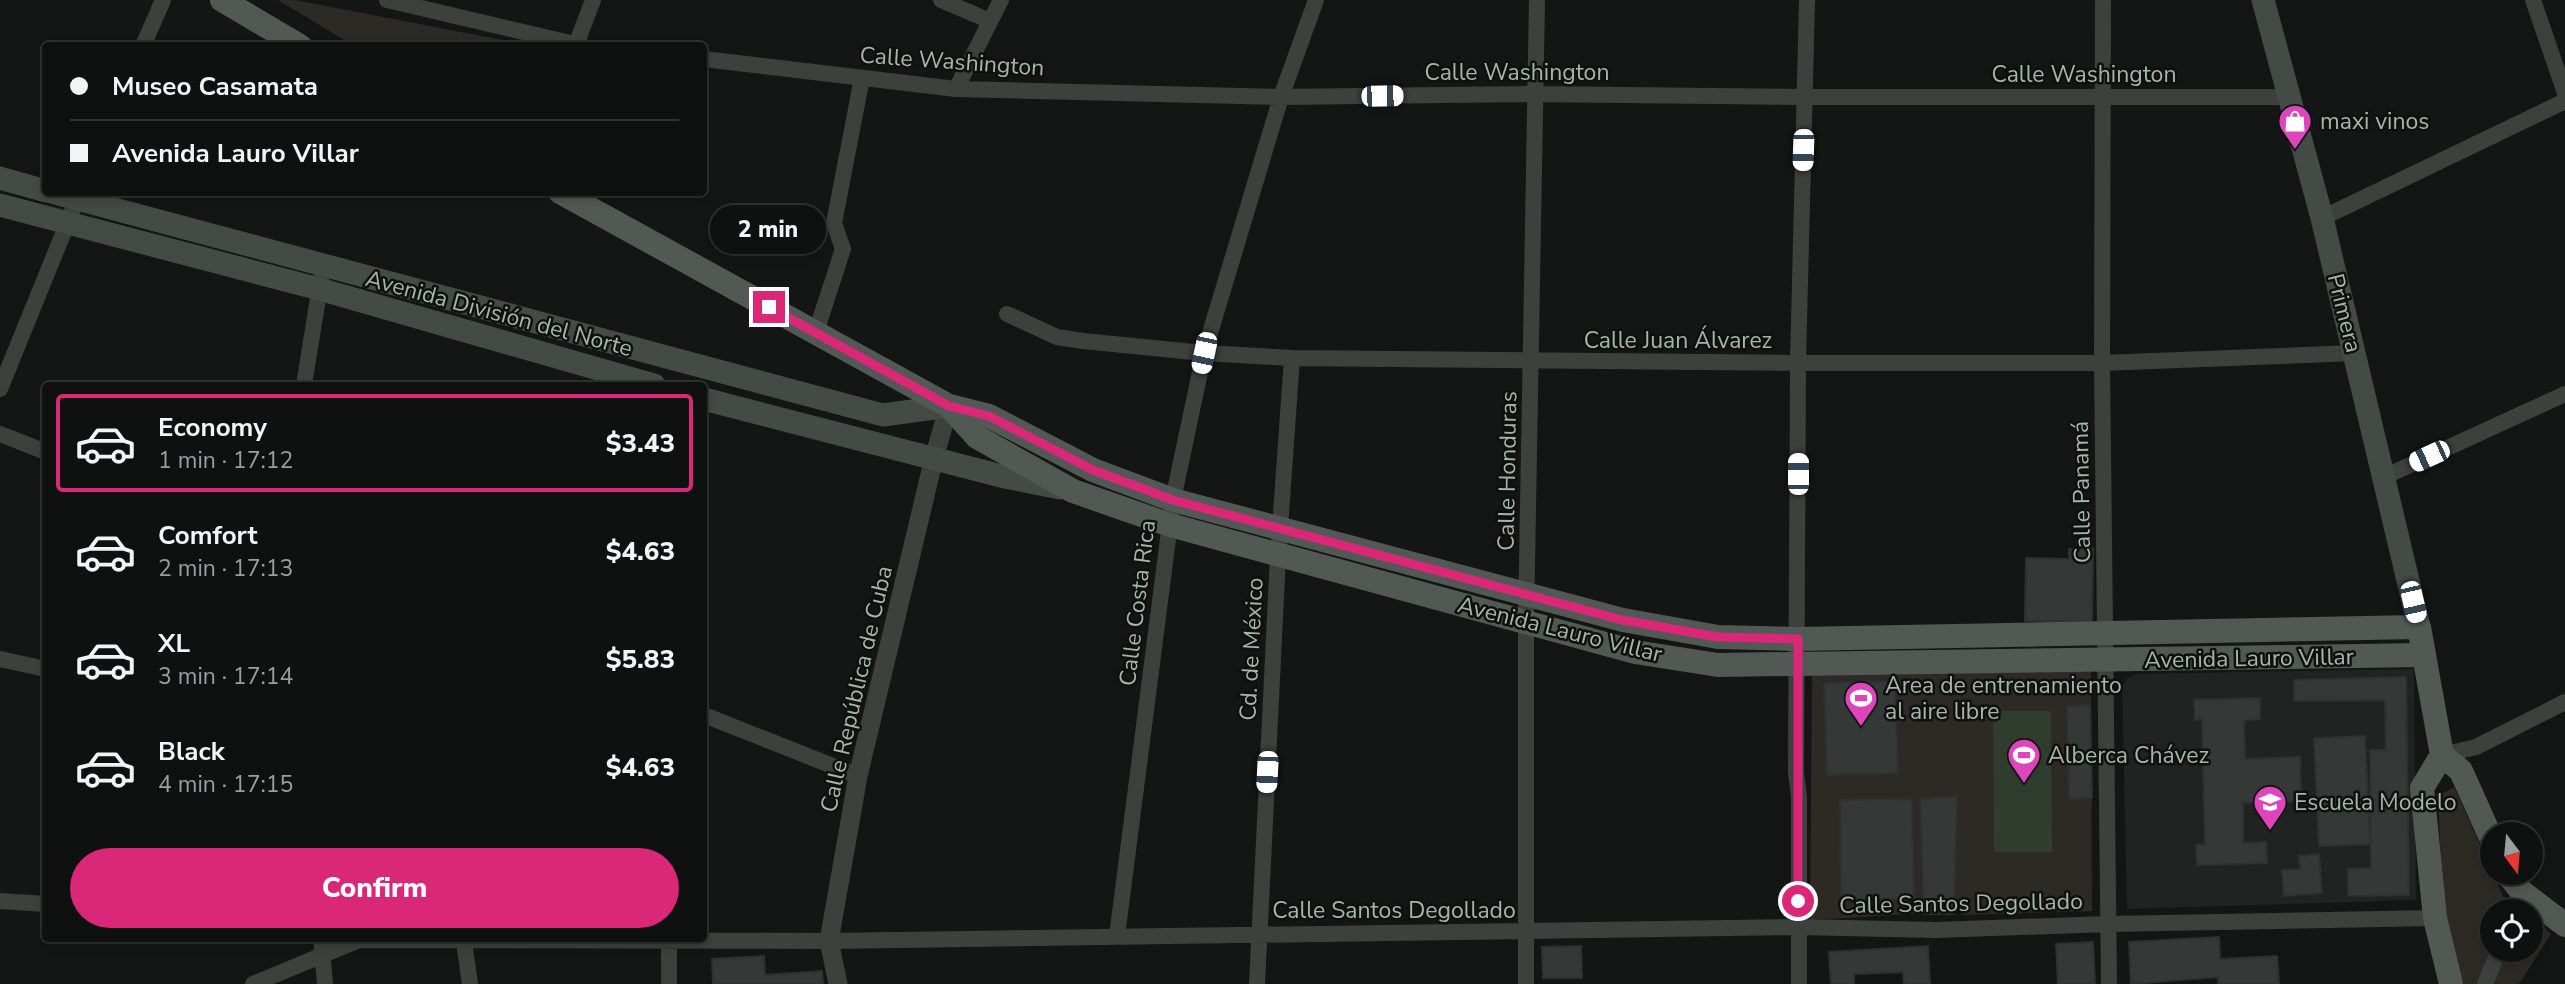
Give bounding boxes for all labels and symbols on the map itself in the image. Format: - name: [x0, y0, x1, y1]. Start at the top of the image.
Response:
- street label: Calle Washington: [859, 40, 1045, 83]
- street label: Calle Washington: [1425, 57, 1609, 88]
- street label: Calle Washington: [1992, 59, 2176, 90]
- car: [1361, 85, 1404, 107]
- shop icon: maxi vinos: [2276, 102, 2314, 151]
- place label: maxi vinos: [2320, 106, 2429, 137]
- car: [1792, 129, 1815, 171]
- callout: 2 min: [711, 205, 827, 254]
- street label: Avenida División del Norte: [362, 263, 636, 364]
- street label: Primera: [2320, 270, 2369, 356]
- route end: [753, 291, 785, 323]
- street label: Calle Juan Álvarez: [1584, 325, 1772, 356]
- car: [1190, 330, 1219, 376]
- street label: Calle Honduras: [1491, 391, 1524, 551]
- street label: Calle Panamá: [2065, 421, 2098, 563]
- car: [2406, 438, 2453, 474]
- car: [1788, 453, 1809, 495]
- street label: Calle Costa Rica: [1112, 518, 1163, 688]
- street label: Calle República de Cuba: [813, 563, 900, 815]
- street label: Cd. de México: [1232, 577, 1271, 721]
- car: [2399, 579, 2428, 625]
- street label: Avenida Lauro Villar: [1454, 589, 1666, 670]
- street label: Avenida Lauro Villar: [2144, 641, 2355, 676]
- place label: Area de entrenamiento al aire libre: [1885, 670, 2122, 727]
- sports icon: Area de entrenamiento al aire libre: [1842, 679, 1880, 728]
- sports icon: Alberca Chávez: [2005, 736, 2043, 785]
- place label: Alberca Chávez: [2048, 740, 2209, 771]
- car: [1256, 750, 1279, 794]
- school or university icon: Escuela Modelo: [2251, 783, 2289, 832]
- place label: Escuela Modelo: [2294, 787, 2457, 818]
- north arrow: [2480, 822, 2543, 886]
- route start: [1782, 885, 1814, 917]
- street label: Calle Santos Degollado: [1839, 886, 2083, 921]
- street label: Calle Santos Degollado: [1272, 895, 1516, 926]

